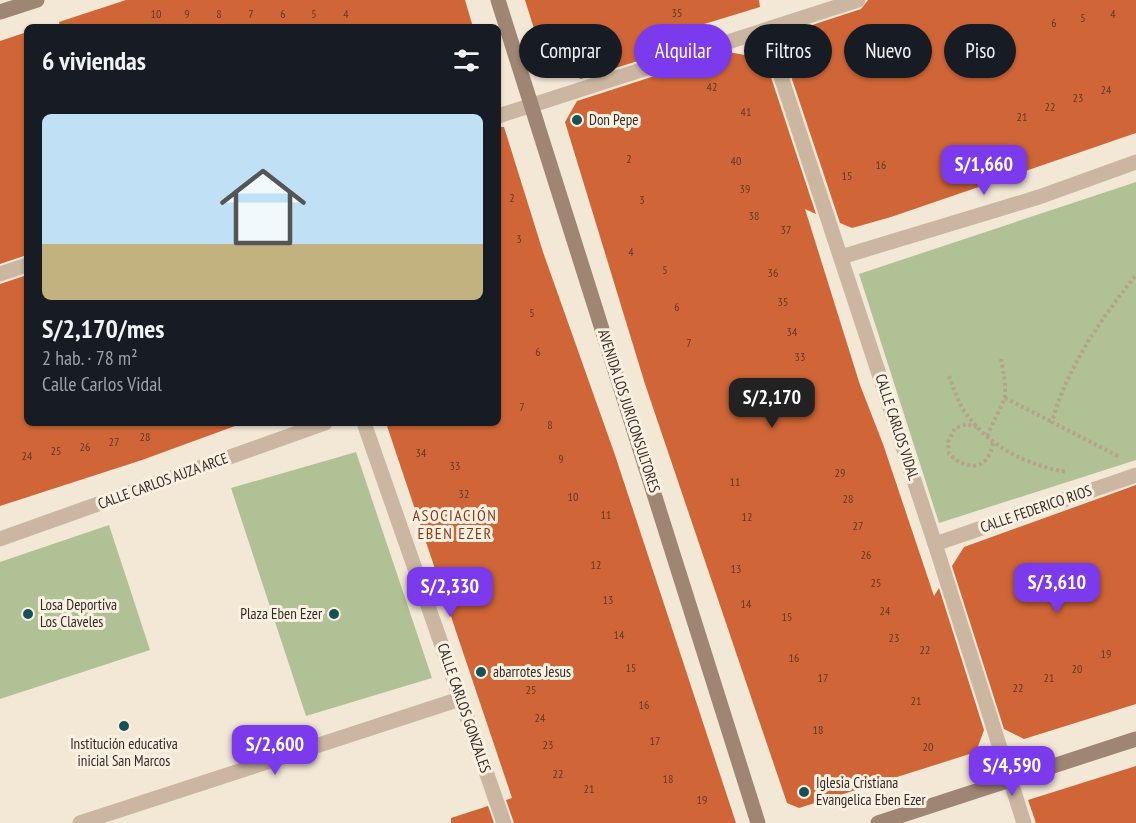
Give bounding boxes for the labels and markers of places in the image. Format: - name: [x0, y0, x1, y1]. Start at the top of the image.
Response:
- place label: Don Pepe: [589, 110, 638, 129]
- marker: Don Pepe: [570, 113, 584, 127]
- pin: S/1,660: [929, 145, 1039, 196]
- pin: S/2,170: [717, 378, 827, 429]
- pin: S/3,610: [1002, 563, 1112, 614]
- pin: S/2,330: [395, 567, 505, 618]
- place label: Losa Deportiva Los Claveles: [40, 595, 117, 631]
- place label: Plaza Eben Ezer: [240, 604, 323, 623]
- marker: Losa Deportiva Los Claveles: [21, 607, 35, 621]
- marker: Plaza Eben Ezer: [327, 607, 341, 621]
- place label: abarrotes Jesus: [493, 662, 571, 681]
- marker: abarrotes Jesus: [474, 665, 488, 679]
- marker: Institución educativa inicial San Marcos: [117, 719, 131, 733]
- pin: S/2,600: [220, 725, 330, 776]
- place label: Institución educativa inicial San Marcos: [70, 734, 178, 770]
- pin: S/4,590: [957, 746, 1067, 797]
- place label: Iglesia Cristiana Evangelica Eben Ezer: [816, 773, 927, 809]
- marker: Iglesia Cristiana Evangelica Eben Ezer: [797, 785, 811, 799]

